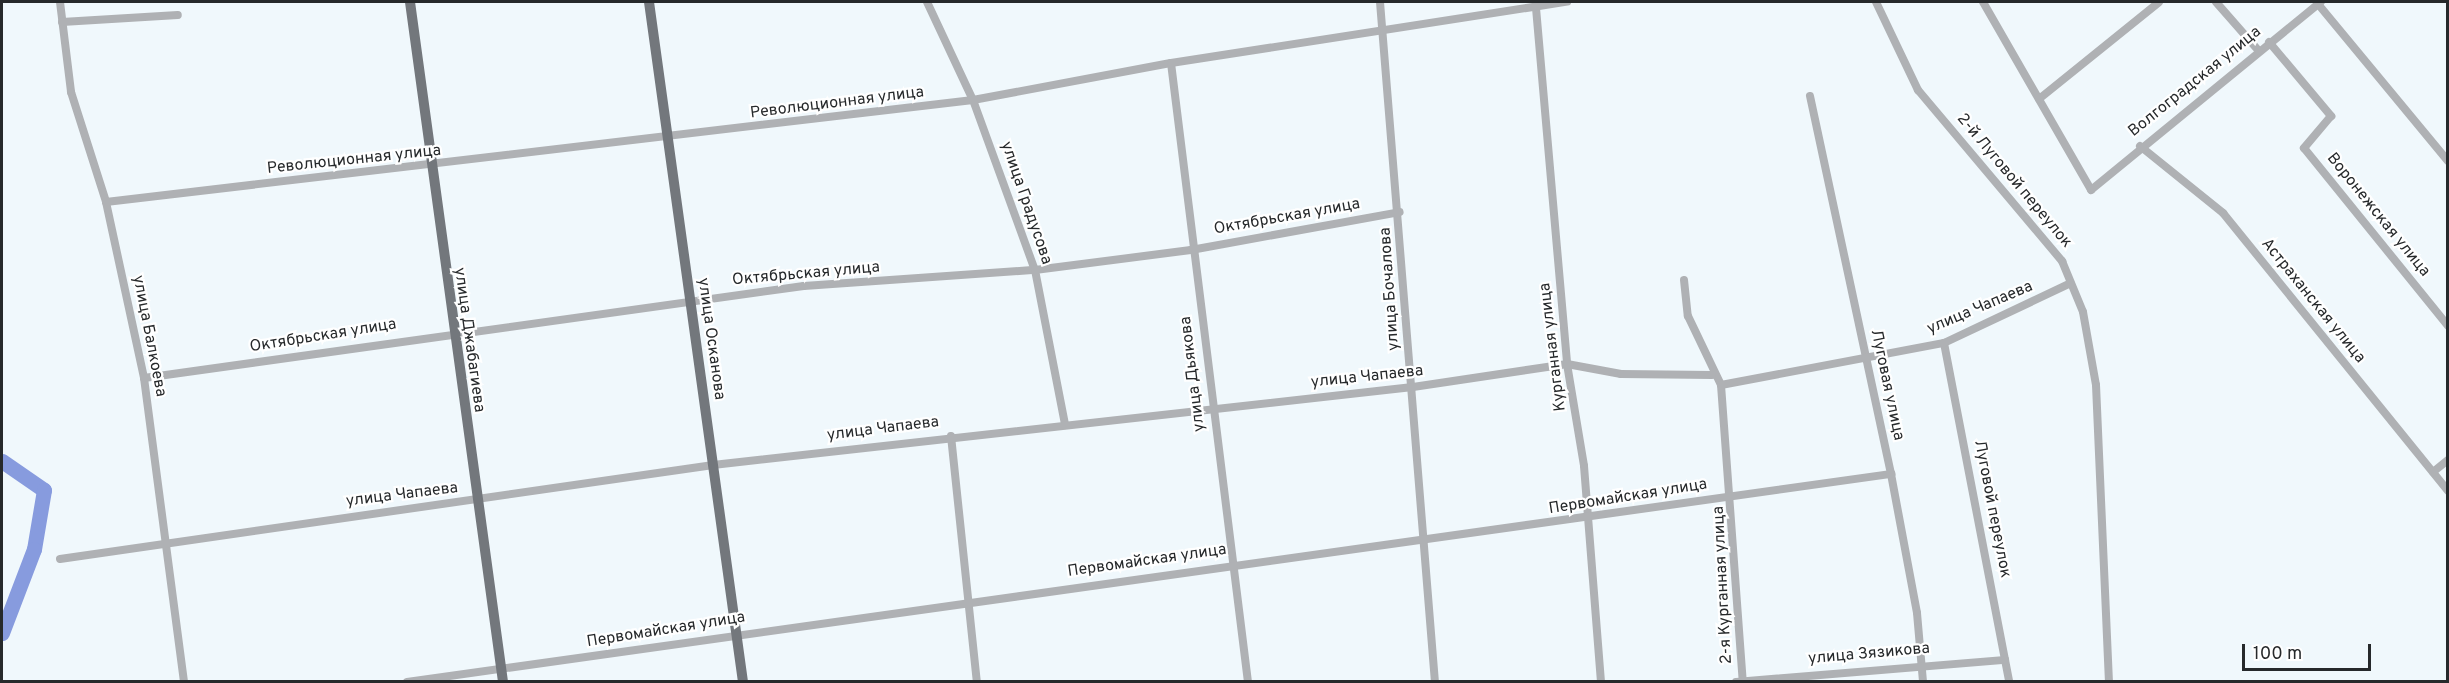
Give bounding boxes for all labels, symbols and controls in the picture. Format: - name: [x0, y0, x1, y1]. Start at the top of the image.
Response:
- street label: Волгоградская улица: [2125, 23, 2265, 141]
- street label: Революционная улица: [749, 83, 925, 123]
- street label: 2-й Луговой переулок: [1952, 110, 2076, 252]
- street label: улица Градусова: [996, 139, 1056, 267]
- street label: Революционная улица: [266, 141, 442, 179]
- street label: Воронежская улица: [2322, 149, 2434, 281]
- street label: Октябрьская улица: [1212, 195, 1362, 239]
- street label: улица Бочалова: [1376, 227, 1404, 351]
- street label: Астраханская улица: [2257, 235, 2369, 367]
- street label: Октябрьская улица: [731, 258, 881, 290]
- street label: улица Джабагиева: [449, 266, 489, 414]
- street label: улица Балкоева: [128, 274, 170, 398]
- street label: улица Осканова: [693, 277, 729, 401]
- street label: улица Чапаева: [1924, 277, 2036, 339]
- street label: Курганная улица: [1536, 282, 1570, 412]
- street label: Октябрьская улица: [248, 315, 398, 357]
- street label: улица Дьякова: [1176, 315, 1210, 433]
- street label: Луговая улица: [1866, 328, 1908, 442]
- street label: улица Чапаева: [1310, 362, 1424, 392]
- street label: улица Чапаева: [826, 413, 940, 445]
- street label: Луговой переулок: [1969, 438, 2015, 580]
- street label: Первомайская улица: [1547, 475, 1709, 519]
- street label: улица Чапаева: [345, 479, 459, 511]
- street label: 2-я Курганная улица: [1709, 506, 1737, 664]
- street label: Первомайская улица: [1066, 540, 1228, 582]
- street label: Первомайская улица: [585, 608, 747, 652]
- scale bar: [2245, 632, 2374, 670]
- street label: улица Зязикова: [1807, 639, 1931, 669]
- text: 100 m: [2253, 643, 2302, 666]

